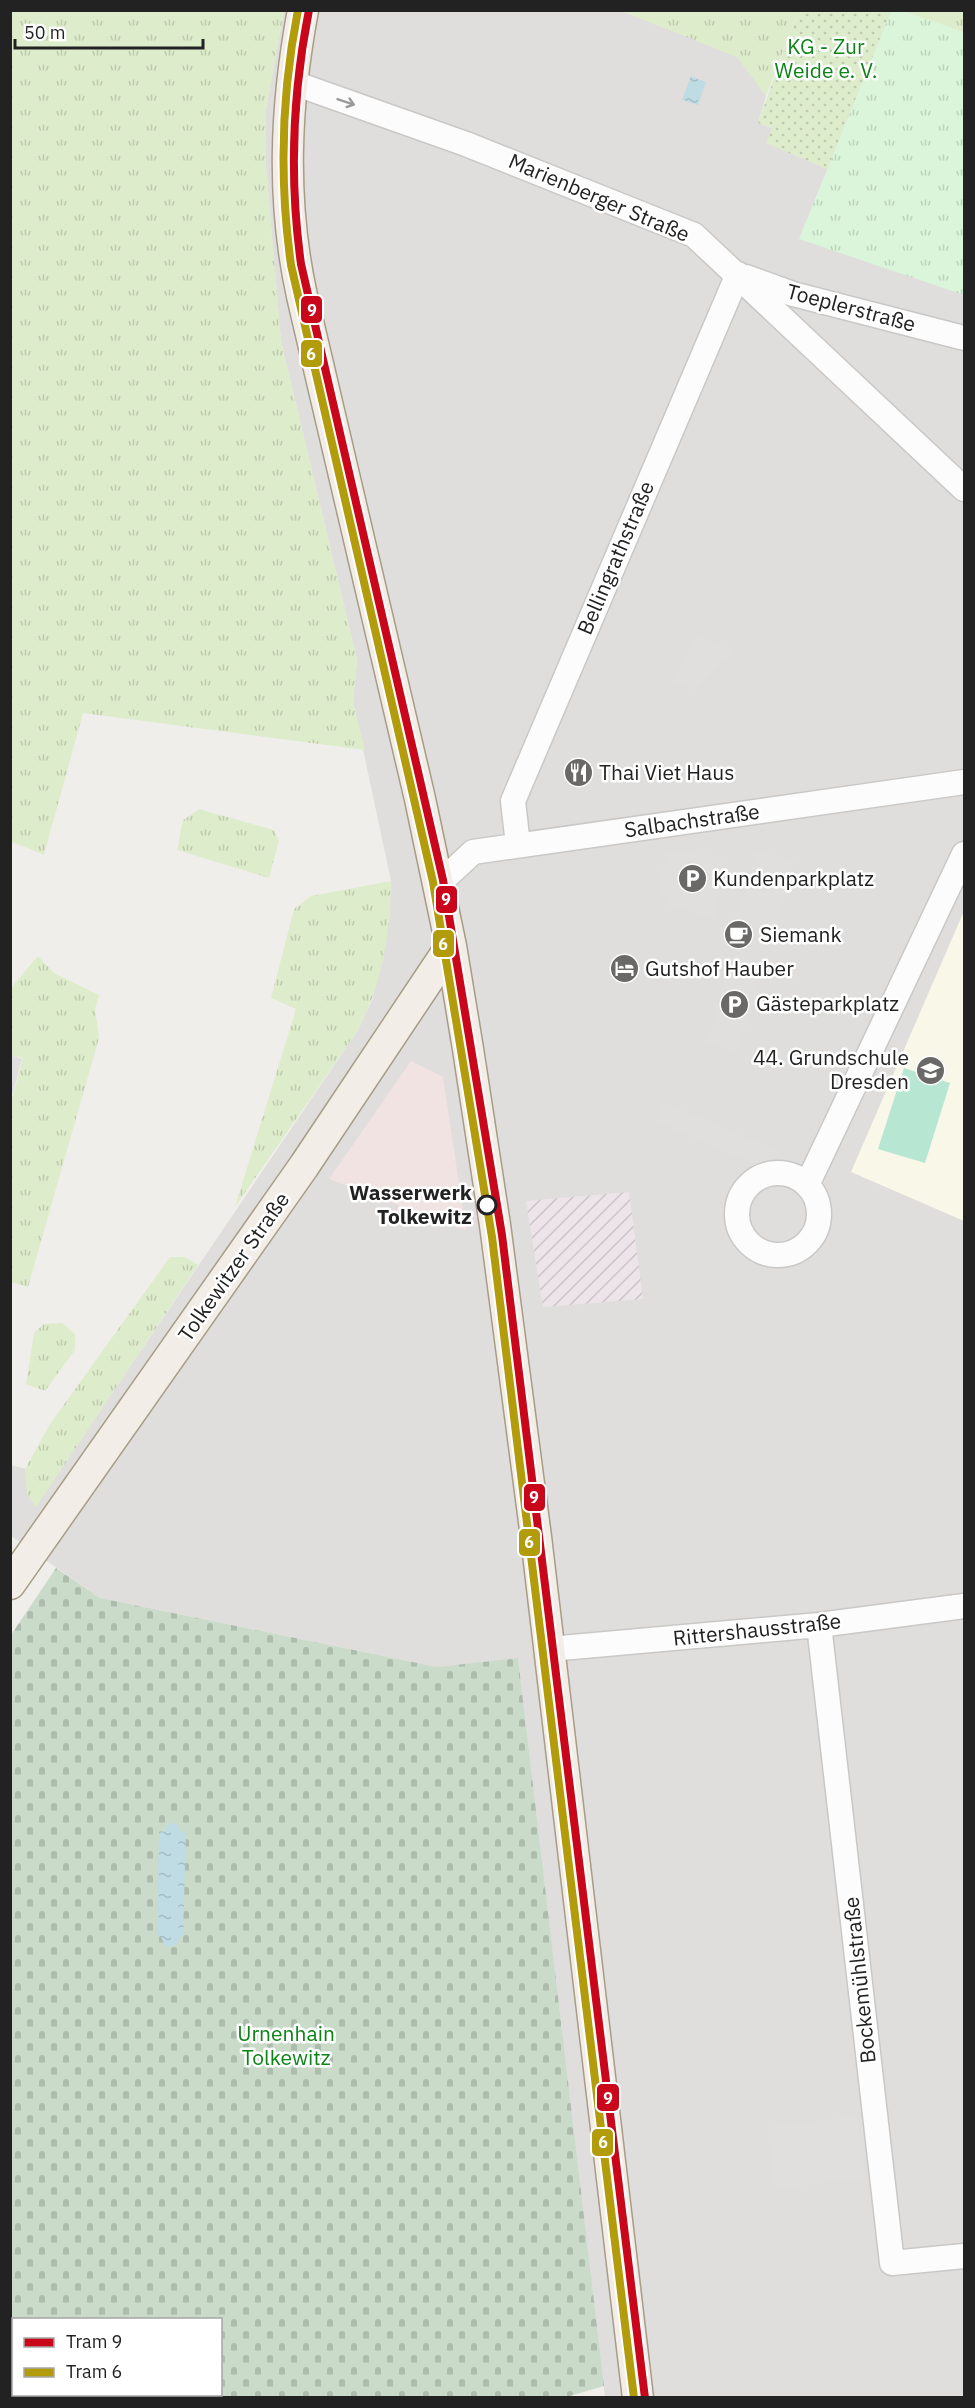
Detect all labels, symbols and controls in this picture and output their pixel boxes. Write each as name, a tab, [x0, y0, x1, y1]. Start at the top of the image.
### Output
scale bar	[15, 12, 202, 50]
text: 50 m	[24, 21, 66, 44]
park label: KG - Zur Weide e. V.	[775, 32, 877, 84]
one-way arrow	[336, 97, 355, 108]
street label: Marienberger Straße	[505, 146, 694, 248]
street label: Toeplerstraße	[784, 276, 919, 338]
line badge: 9	[300, 295, 323, 324]
text: 9	[307, 300, 317, 320]
line badge: 6	[300, 339, 323, 368]
text: 6	[306, 344, 316, 364]
street label: Bellingrathstraße	[570, 477, 660, 639]
restaurant icon: Thai Viet Haus	[562, 757, 594, 789]
place label: Thai Viet Haus	[599, 758, 734, 786]
street label: Salbachstraße	[622, 797, 761, 843]
parking icon: Kundenparkplatz	[676, 863, 708, 895]
place label: Kundenparkplatz	[713, 864, 874, 892]
line badge: 9	[435, 885, 458, 914]
text: 9	[441, 889, 451, 909]
cafe icon: Siemank	[723, 919, 755, 951]
place label: Siemank	[760, 920, 842, 948]
line badge: 6	[432, 929, 455, 958]
text: 6	[438, 934, 448, 954]
hotel icon: Gutshof Hauber	[608, 953, 640, 985]
place label: Gutshof Hauber	[645, 954, 794, 982]
parking icon: Gästeparkplatz	[719, 988, 751, 1020]
place label: Gästeparkplatz	[756, 989, 899, 1017]
place label: 44. Grundschule Dresden	[753, 1043, 909, 1095]
school or university icon: 44. Grundschule Dresden	[914, 1054, 946, 1086]
place label: Wasserwerk Tolkewitz	[349, 1178, 473, 1230]
street label: Tolkewitzer Straße	[171, 1186, 295, 1347]
marker: Wasserwerk Tolkewitz	[477, 1195, 497, 1215]
line badge: 9	[523, 1483, 546, 1512]
text: 9	[529, 1487, 539, 1507]
line badge: 6	[518, 1528, 541, 1557]
text: 6	[524, 1532, 534, 1552]
street label: Rittershausstraße	[671, 1606, 842, 1652]
street label: Bockemühlstraße	[836, 1895, 882, 2065]
park label: Urnenhain Tolkewitz	[237, 2019, 335, 2071]
line badge: 9	[596, 2083, 620, 2112]
text: 9	[603, 2088, 613, 2108]
line badge: 6	[591, 2128, 614, 2157]
text: 6	[598, 2132, 608, 2152]
legend	[12, 2318, 222, 2396]
text: Tram 9	[66, 2330, 122, 2353]
text: Tram 6	[66, 2360, 122, 2383]

